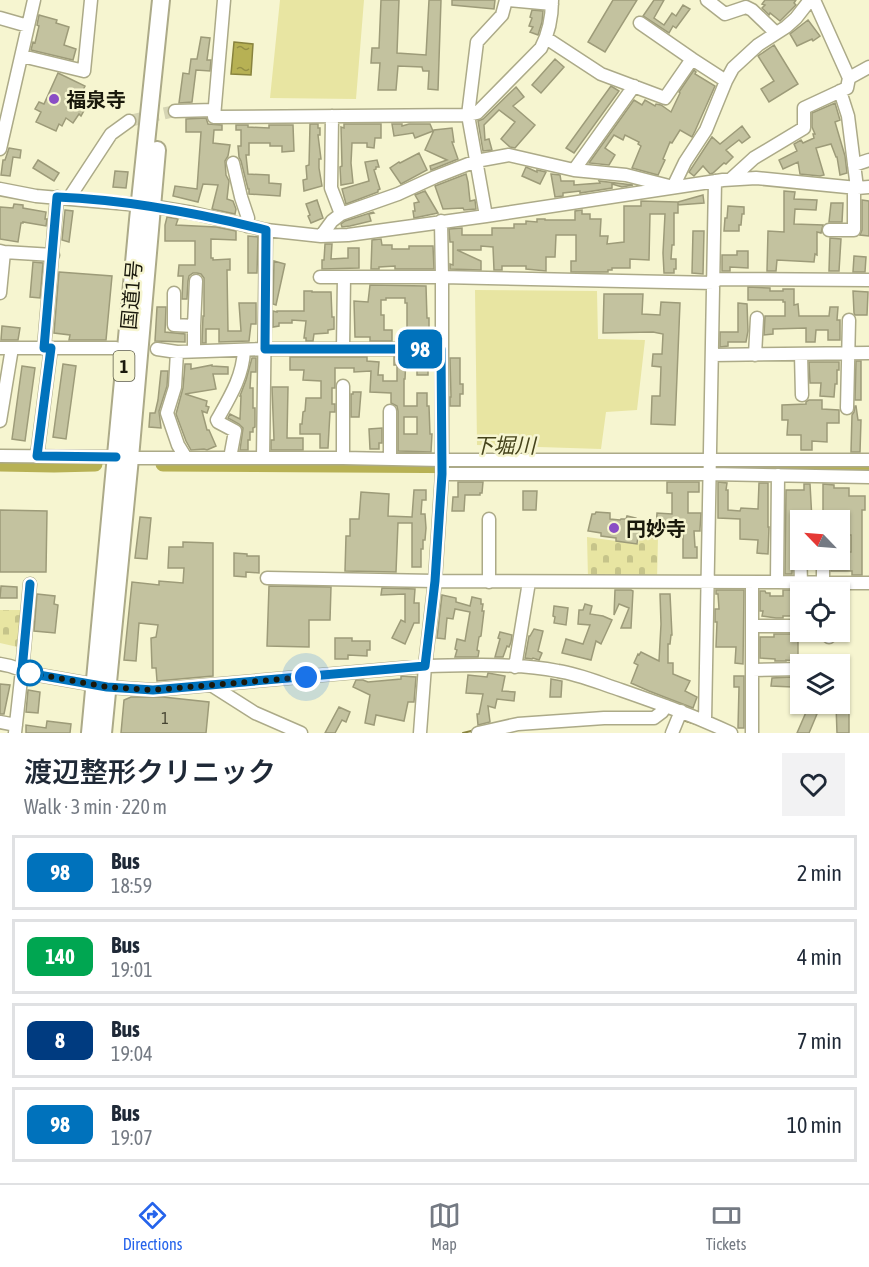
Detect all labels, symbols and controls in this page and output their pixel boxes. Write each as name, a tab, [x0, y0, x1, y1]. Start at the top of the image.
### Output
place label: 福泉寺	[66, 88, 126, 111]
marker: 福泉寺	[47, 92, 61, 106]
street label: 国道1号	[117, 259, 145, 331]
line badge: 98	[393, 330, 447, 368]
text: 98	[410, 337, 430, 361]
road number: 1	[114, 351, 134, 381]
water label: 下堀川	[473, 433, 537, 457]
north arrow	[790, 510, 850, 570]
map controls	[790, 510, 850, 714]
place label: 円妙寺	[626, 517, 686, 540]
marker: 円妙寺	[607, 521, 621, 535]
button: locate	[790, 582, 850, 642]
button: layers	[790, 654, 850, 714]
unlabelled marker	[17, 660, 43, 686]
your location	[291, 662, 321, 692]
house number: 1	[161, 709, 169, 727]
button: heart	[782, 753, 845, 816]
text: 渡辺整形クリニック	[24, 756, 276, 788]
text: Walk · 3 min · 220 m	[24, 795, 167, 818]
text: Bus	[111, 848, 140, 874]
text: 98	[50, 860, 70, 884]
text: 2 min	[797, 860, 842, 886]
text: 18:59	[111, 874, 152, 897]
text: Bus	[111, 932, 140, 958]
text: 140	[45, 944, 75, 968]
text: 4 min	[797, 944, 842, 970]
text: 19:01	[111, 958, 153, 981]
text: Bus	[111, 1016, 140, 1042]
text: 8	[55, 1028, 65, 1052]
text: 7 min	[797, 1028, 842, 1054]
text: 19:04	[111, 1042, 153, 1065]
text: Bus	[111, 1100, 140, 1126]
text: 98	[50, 1112, 70, 1136]
text: 10 min	[787, 1112, 842, 1138]
text: 19:07	[111, 1126, 153, 1149]
tab: Directions	[123, 1199, 182, 1253]
tab: Map	[428, 1199, 461, 1253]
tab: Tickets	[706, 1199, 746, 1253]

